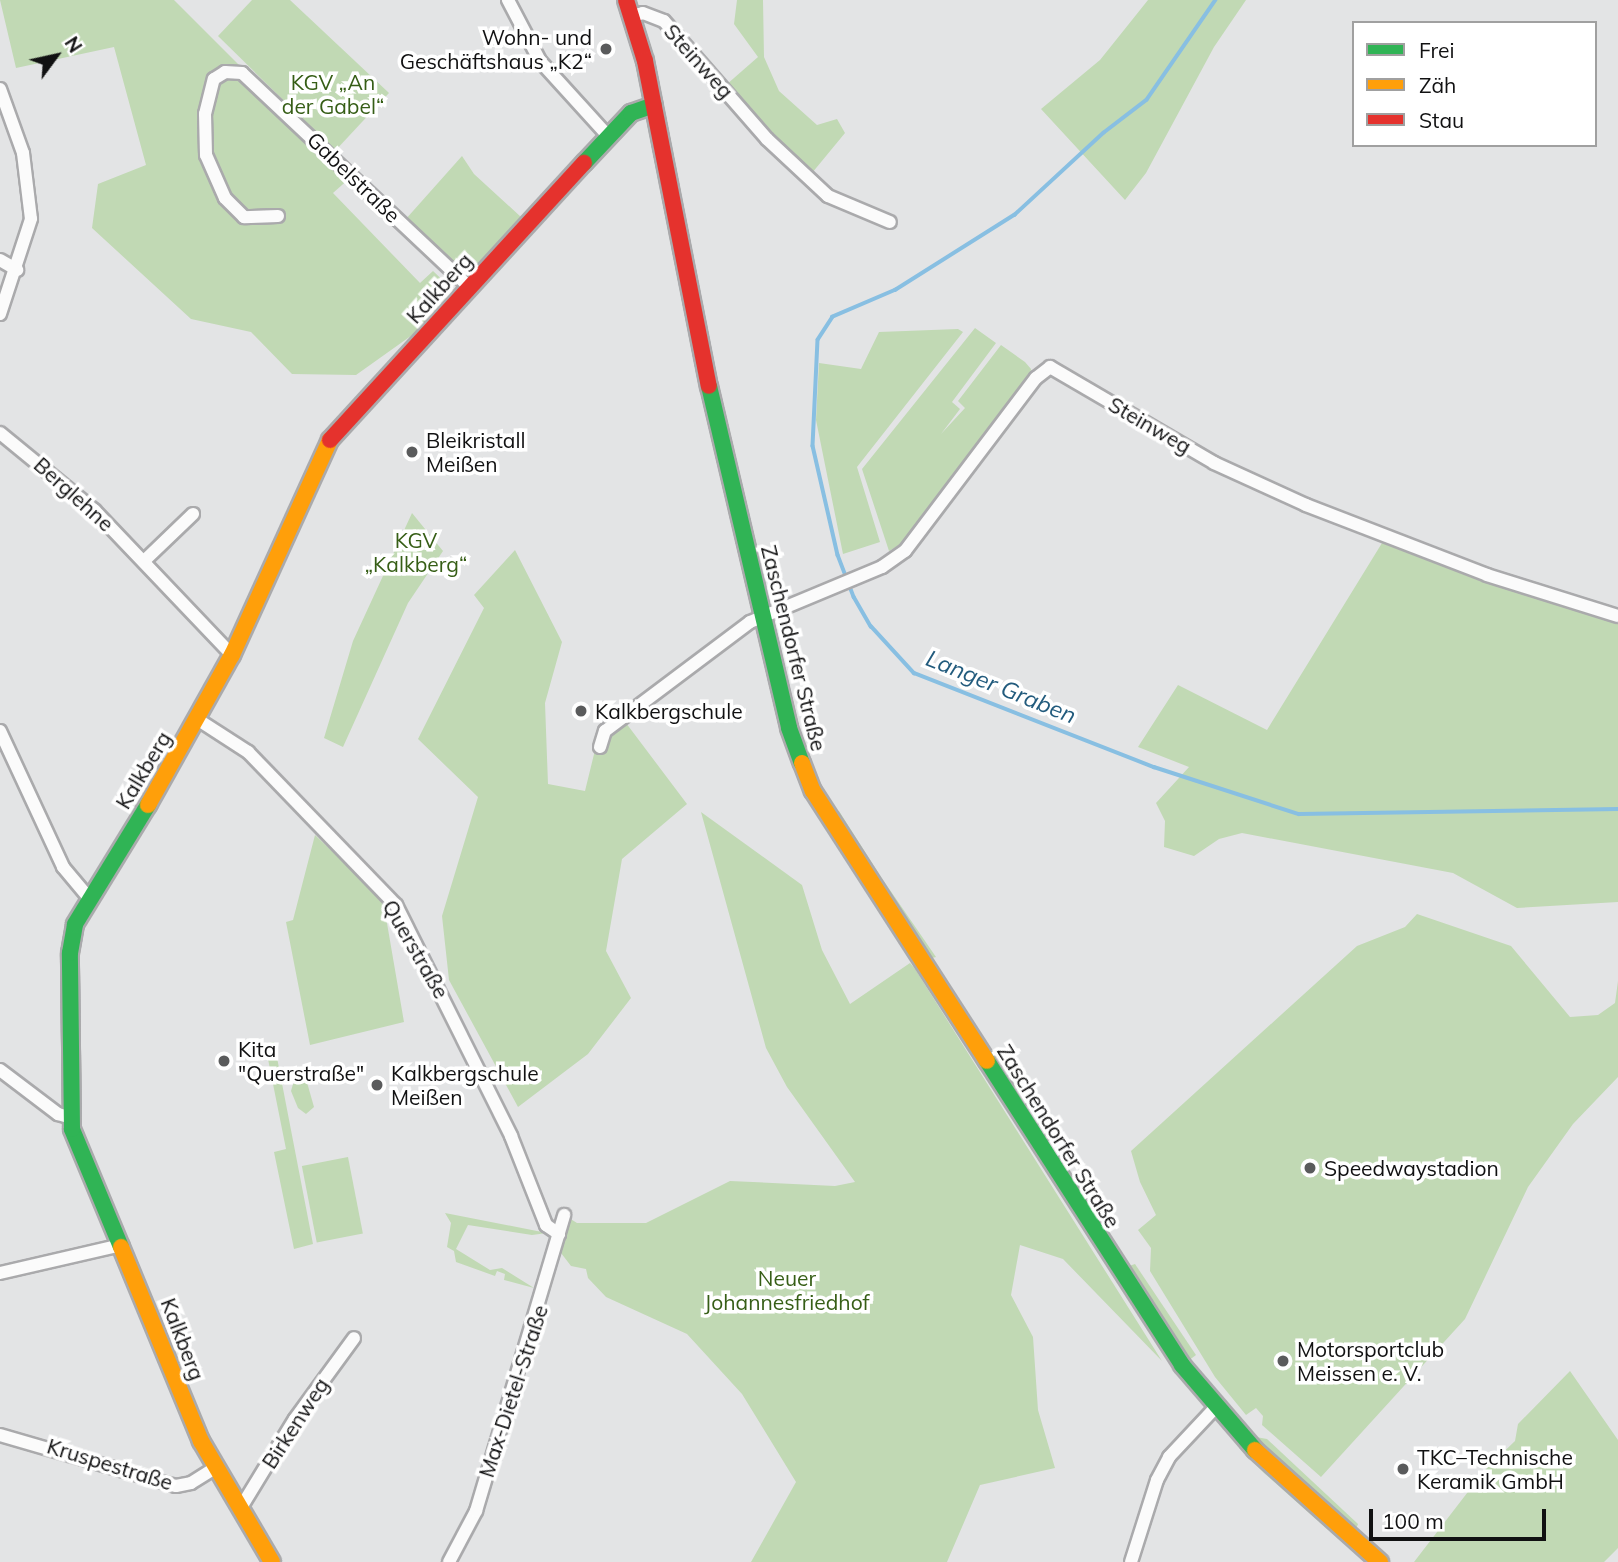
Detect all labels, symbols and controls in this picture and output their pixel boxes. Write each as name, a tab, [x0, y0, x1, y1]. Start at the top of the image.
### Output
street label: Steinweg	[659, 19, 739, 103]
north arrow	[21, 21, 91, 91]
legend	[1352, 21, 1597, 147]
place label: Wohn- und Geschäftshaus „K2“	[400, 24, 592, 74]
text: N	[60, 32, 88, 57]
text: Frei	[1419, 37, 1455, 63]
marker: Wohn- und Geschäftshaus „K2“	[598, 41, 614, 57]
park label: KGV „An der Gabel“	[282, 69, 384, 119]
text: Zäh	[1419, 72, 1456, 98]
text: Stau	[1419, 107, 1464, 133]
street label: Gabelstraße	[302, 126, 406, 228]
street label: Kalkberg	[401, 248, 477, 328]
street label: Steinweg	[1104, 391, 1196, 459]
place label: Bleikristall Meißen	[426, 427, 525, 477]
marker: Bleikristall Meißen	[404, 444, 420, 460]
street label: Berglehne	[29, 452, 119, 536]
park label: KGV „Kalkberg“	[365, 527, 467, 577]
street label: Zaschendorfer Straße	[756, 543, 832, 753]
water label: Langer Graben	[922, 644, 1080, 730]
place label: Kalkbergschule	[595, 698, 743, 724]
marker: Kalkbergschule	[573, 703, 589, 719]
street label: Kalkberg	[110, 727, 176, 813]
street label: Querstraße	[378, 895, 454, 1003]
place label: Kita "Querstraße"	[238, 1036, 364, 1086]
street label: Zaschendorfer Straße	[992, 1040, 1126, 1232]
marker: Kita "Querstraße"	[216, 1053, 232, 1069]
place label: Kalkbergschule Meißen	[391, 1060, 539, 1110]
marker: Kalkbergschule Meißen	[369, 1077, 385, 1093]
place label: Speedwaystadion	[1324, 1155, 1499, 1181]
marker: Speedwaystadion	[1302, 1160, 1318, 1176]
park label: Neuer Johannesfriedhof	[704, 1265, 870, 1315]
street label: Kalkberg	[156, 1294, 210, 1384]
street label: Max-Dietel-Straße	[473, 1302, 553, 1480]
place label: Motorsportclub Meissen e. V.	[1297, 1336, 1444, 1386]
marker: Motorsportclub Meissen e. V.	[1275, 1353, 1291, 1369]
street label: Birkenweg	[256, 1373, 334, 1473]
street label: Kruspestraße	[44, 1433, 176, 1495]
place label: TKC–Technische Keramik GmbH	[1417, 1444, 1573, 1494]
marker: TKC–Technische Keramik GmbH	[1395, 1461, 1411, 1477]
scale bar	[1373, 1496, 1550, 1540]
text: 100 m	[1382, 1508, 1444, 1534]

